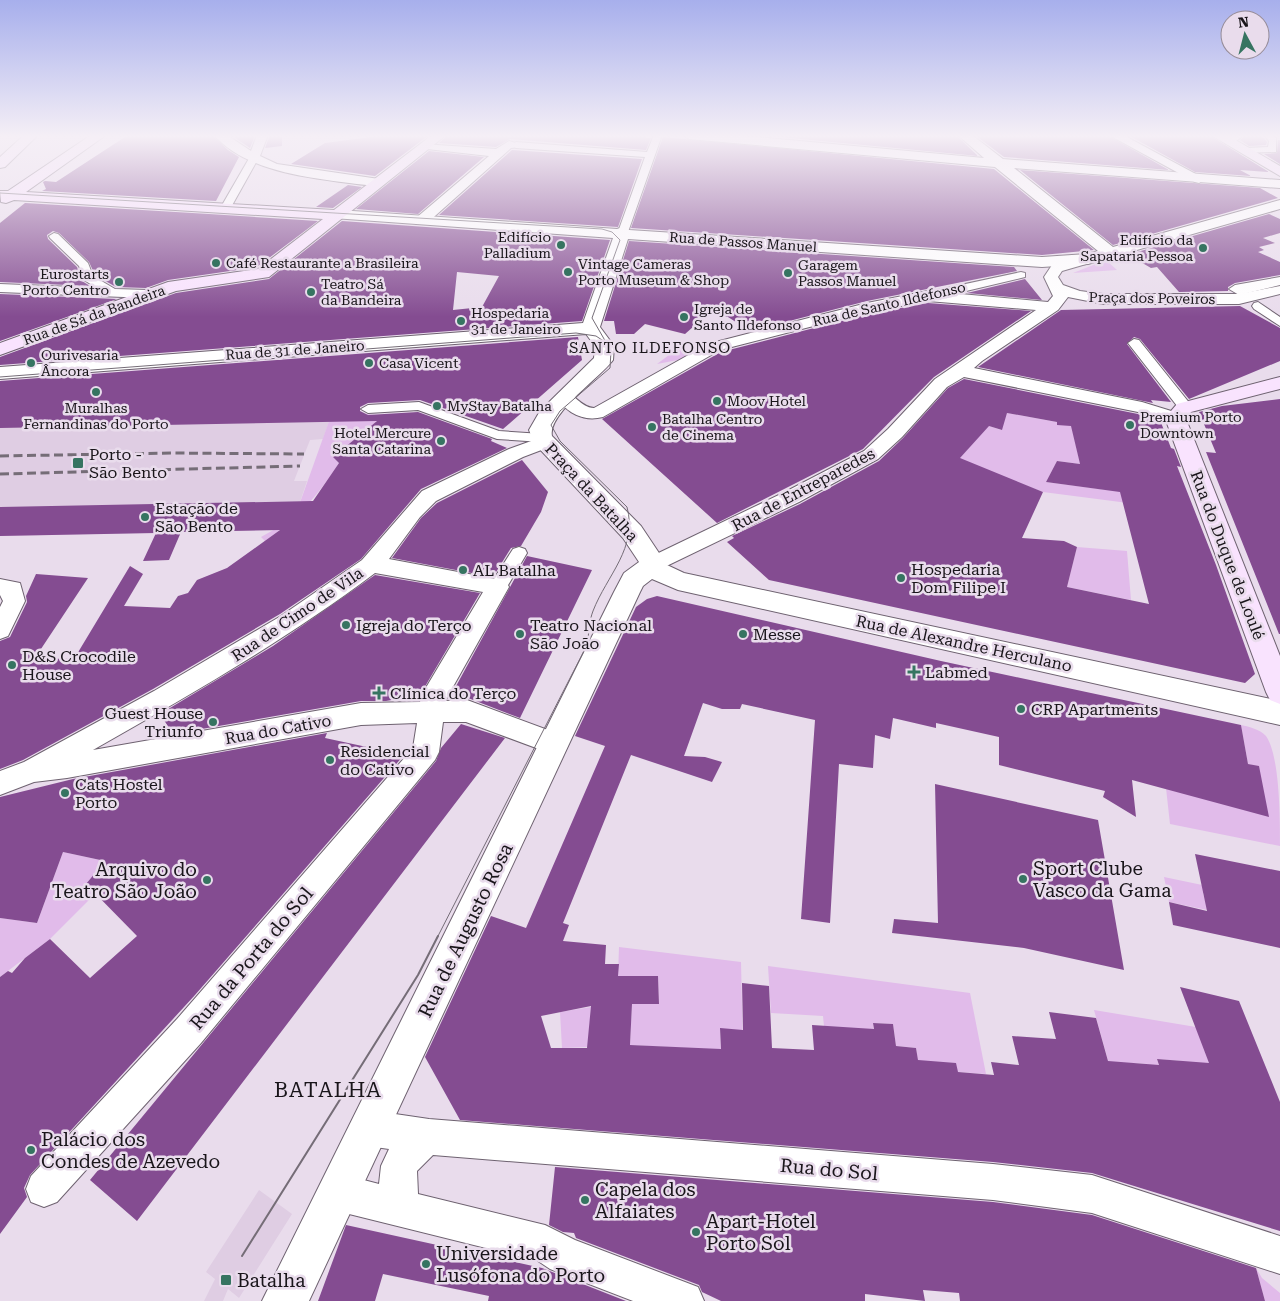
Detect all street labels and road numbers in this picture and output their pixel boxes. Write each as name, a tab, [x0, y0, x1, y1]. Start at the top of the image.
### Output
street label: Rua de Passos Manuel	[669, 229, 818, 255]
street label: Rua de Santo Ildefonso	[811, 279, 967, 329]
street label: Rua de Sá da Bandeira	[21, 282, 167, 348]
street label: Praça dos Poveiros	[1089, 289, 1216, 307]
street label: Rua de 31 de Janeiro	[225, 337, 365, 363]
street label: Praça da Batalha	[541, 439, 642, 546]
street label: Rua de Entreparedes	[728, 443, 878, 535]
street label: Rua do Duque de Loulé	[1186, 468, 1269, 643]
street label: Rua de Cimo de Vila	[228, 563, 367, 666]
street label: Rua de Alexandre Herculano	[854, 611, 1074, 676]
street label: Rua do Cativo	[224, 711, 333, 748]
street label: Rua de Augusto Rosa	[413, 839, 518, 1021]
street label: Rua da Porta do Sol	[185, 882, 318, 1034]
street label: Rua do Sol	[779, 1154, 879, 1185]

